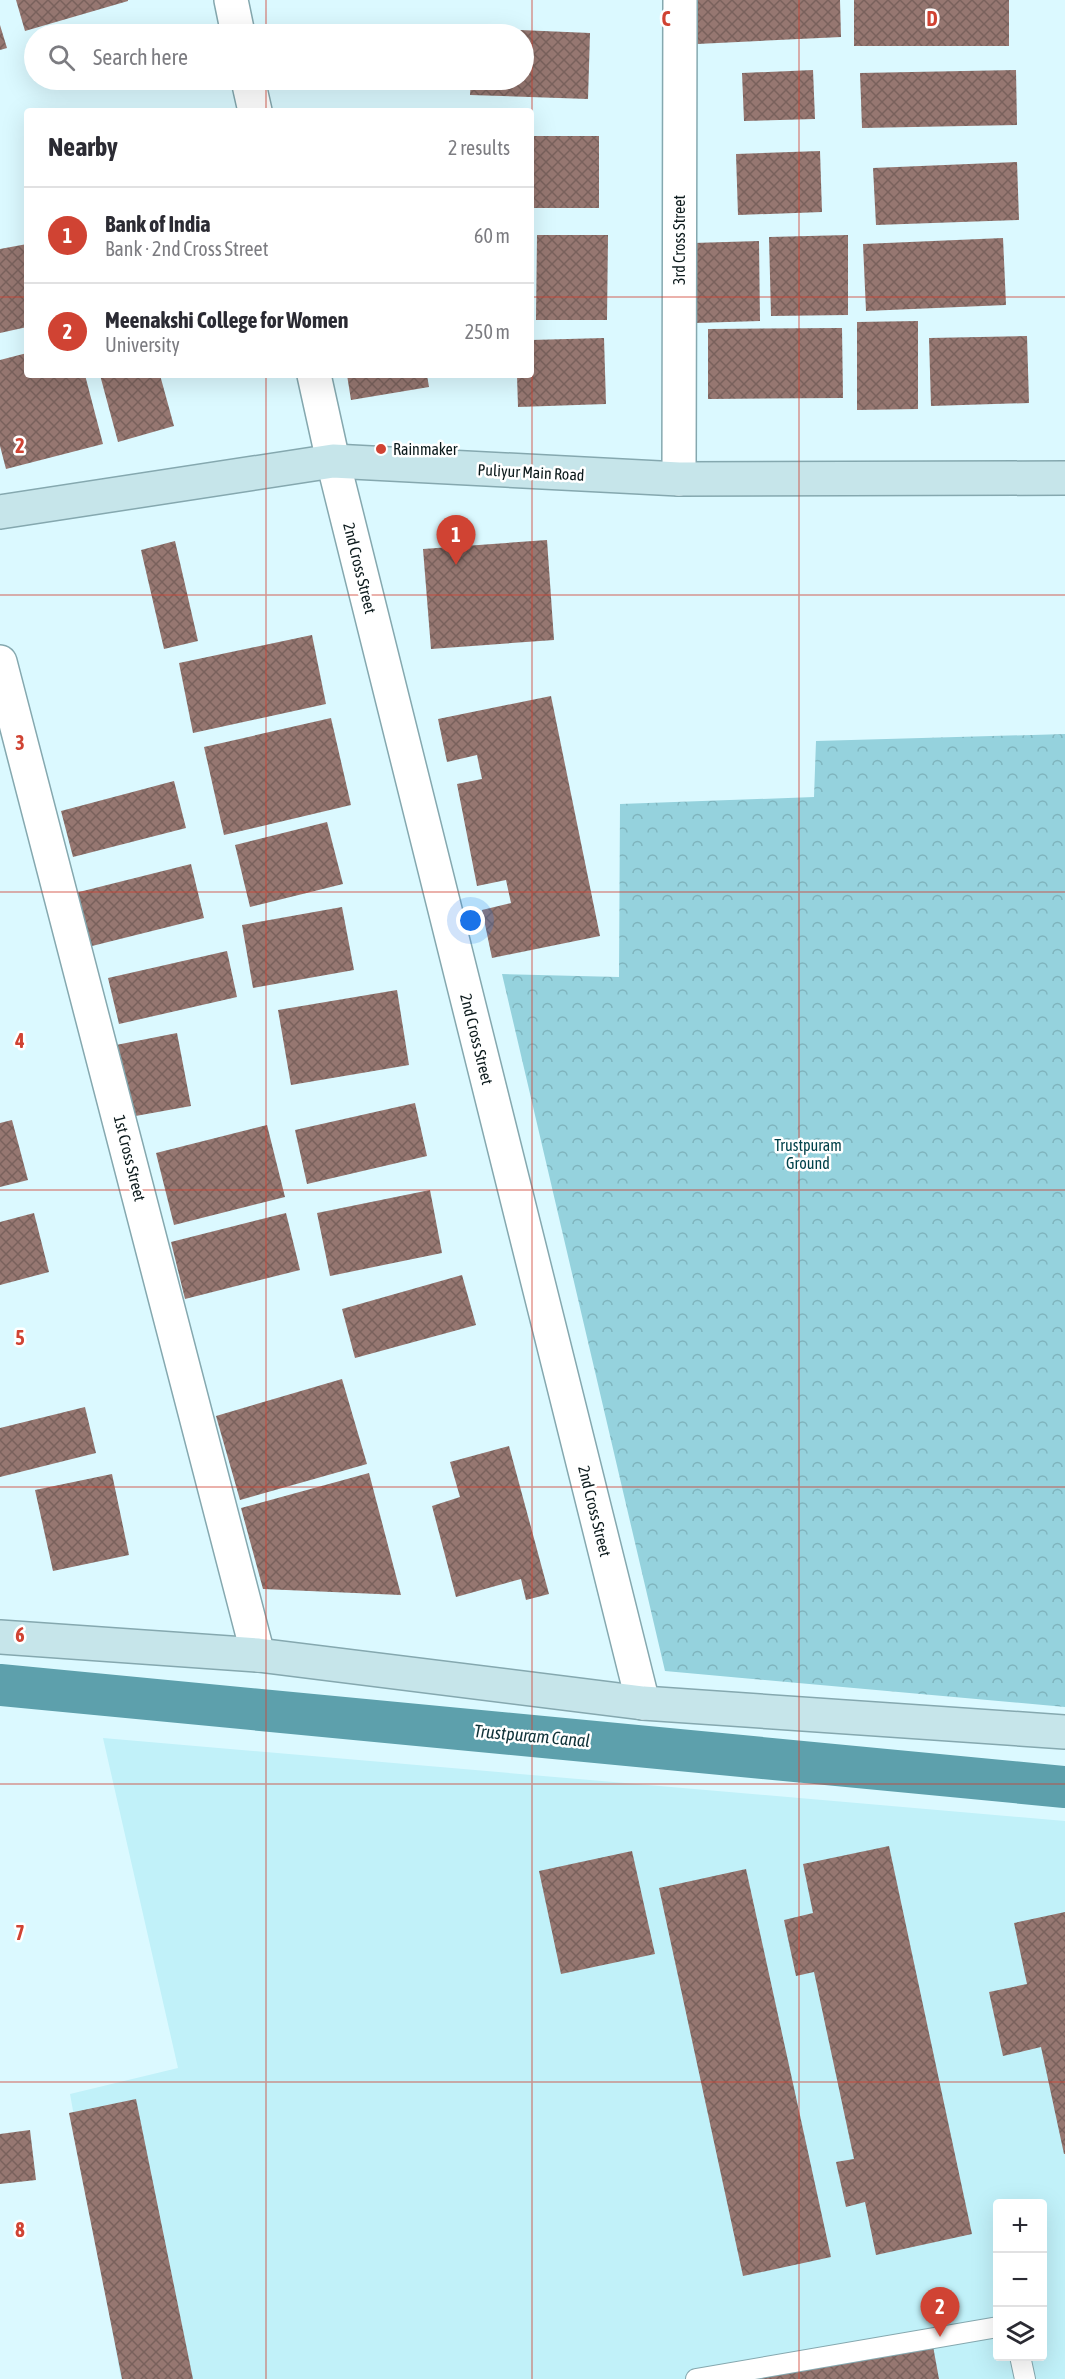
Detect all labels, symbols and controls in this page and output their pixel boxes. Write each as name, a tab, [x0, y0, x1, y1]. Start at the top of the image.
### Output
text: C	[662, 7, 671, 30]
text: D	[926, 7, 938, 30]
search box	[24, 24, 534, 90]
icon: search	[45, 41, 78, 74]
text: Search here	[93, 44, 188, 70]
text: Nearby	[48, 132, 118, 162]
text: 2 results	[448, 136, 510, 159]
street label: 3rd Cross Street	[670, 195, 688, 285]
text: Bank of India	[105, 211, 210, 237]
text: 1	[63, 224, 72, 247]
text: 60 m	[474, 224, 510, 247]
text: Bank · 2nd Cross Street	[105, 237, 268, 260]
text: Meenakshi College for Women	[105, 307, 348, 333]
text: 2	[63, 320, 72, 343]
text: 250 m	[465, 320, 510, 343]
text: University	[105, 333, 180, 356]
text: 2	[15, 434, 25, 457]
place label: Rainmaker	[393, 440, 458, 458]
marker: Rainmaker	[374, 442, 388, 456]
street label: Puliyur Main Road	[477, 460, 585, 485]
pin: 1	[436, 516, 476, 565]
street label: 2nd Cross Street	[340, 521, 380, 616]
text: 3	[15, 731, 25, 754]
your location	[456, 906, 485, 935]
street label: 2nd Cross Street	[457, 992, 497, 1087]
text: 4	[14, 1029, 25, 1052]
street label: 1st Cross Street	[111, 1113, 149, 1203]
park label: Trustpuram Ground	[774, 1136, 842, 1172]
text: 5	[15, 1326, 25, 1349]
street label: 2nd Cross Street	[575, 1464, 615, 1559]
text: 6	[15, 1623, 25, 1646]
water label: Trustpuram Canal	[473, 1720, 591, 1751]
text: 7	[15, 1921, 25, 1944]
map controls	[993, 2199, 1047, 2361]
button: +	[993, 2199, 1047, 2253]
text: 8	[15, 2218, 25, 2241]
button: −	[993, 2253, 1047, 2307]
pin: 2	[920, 2288, 960, 2337]
button: layers	[993, 2307, 1047, 2361]

